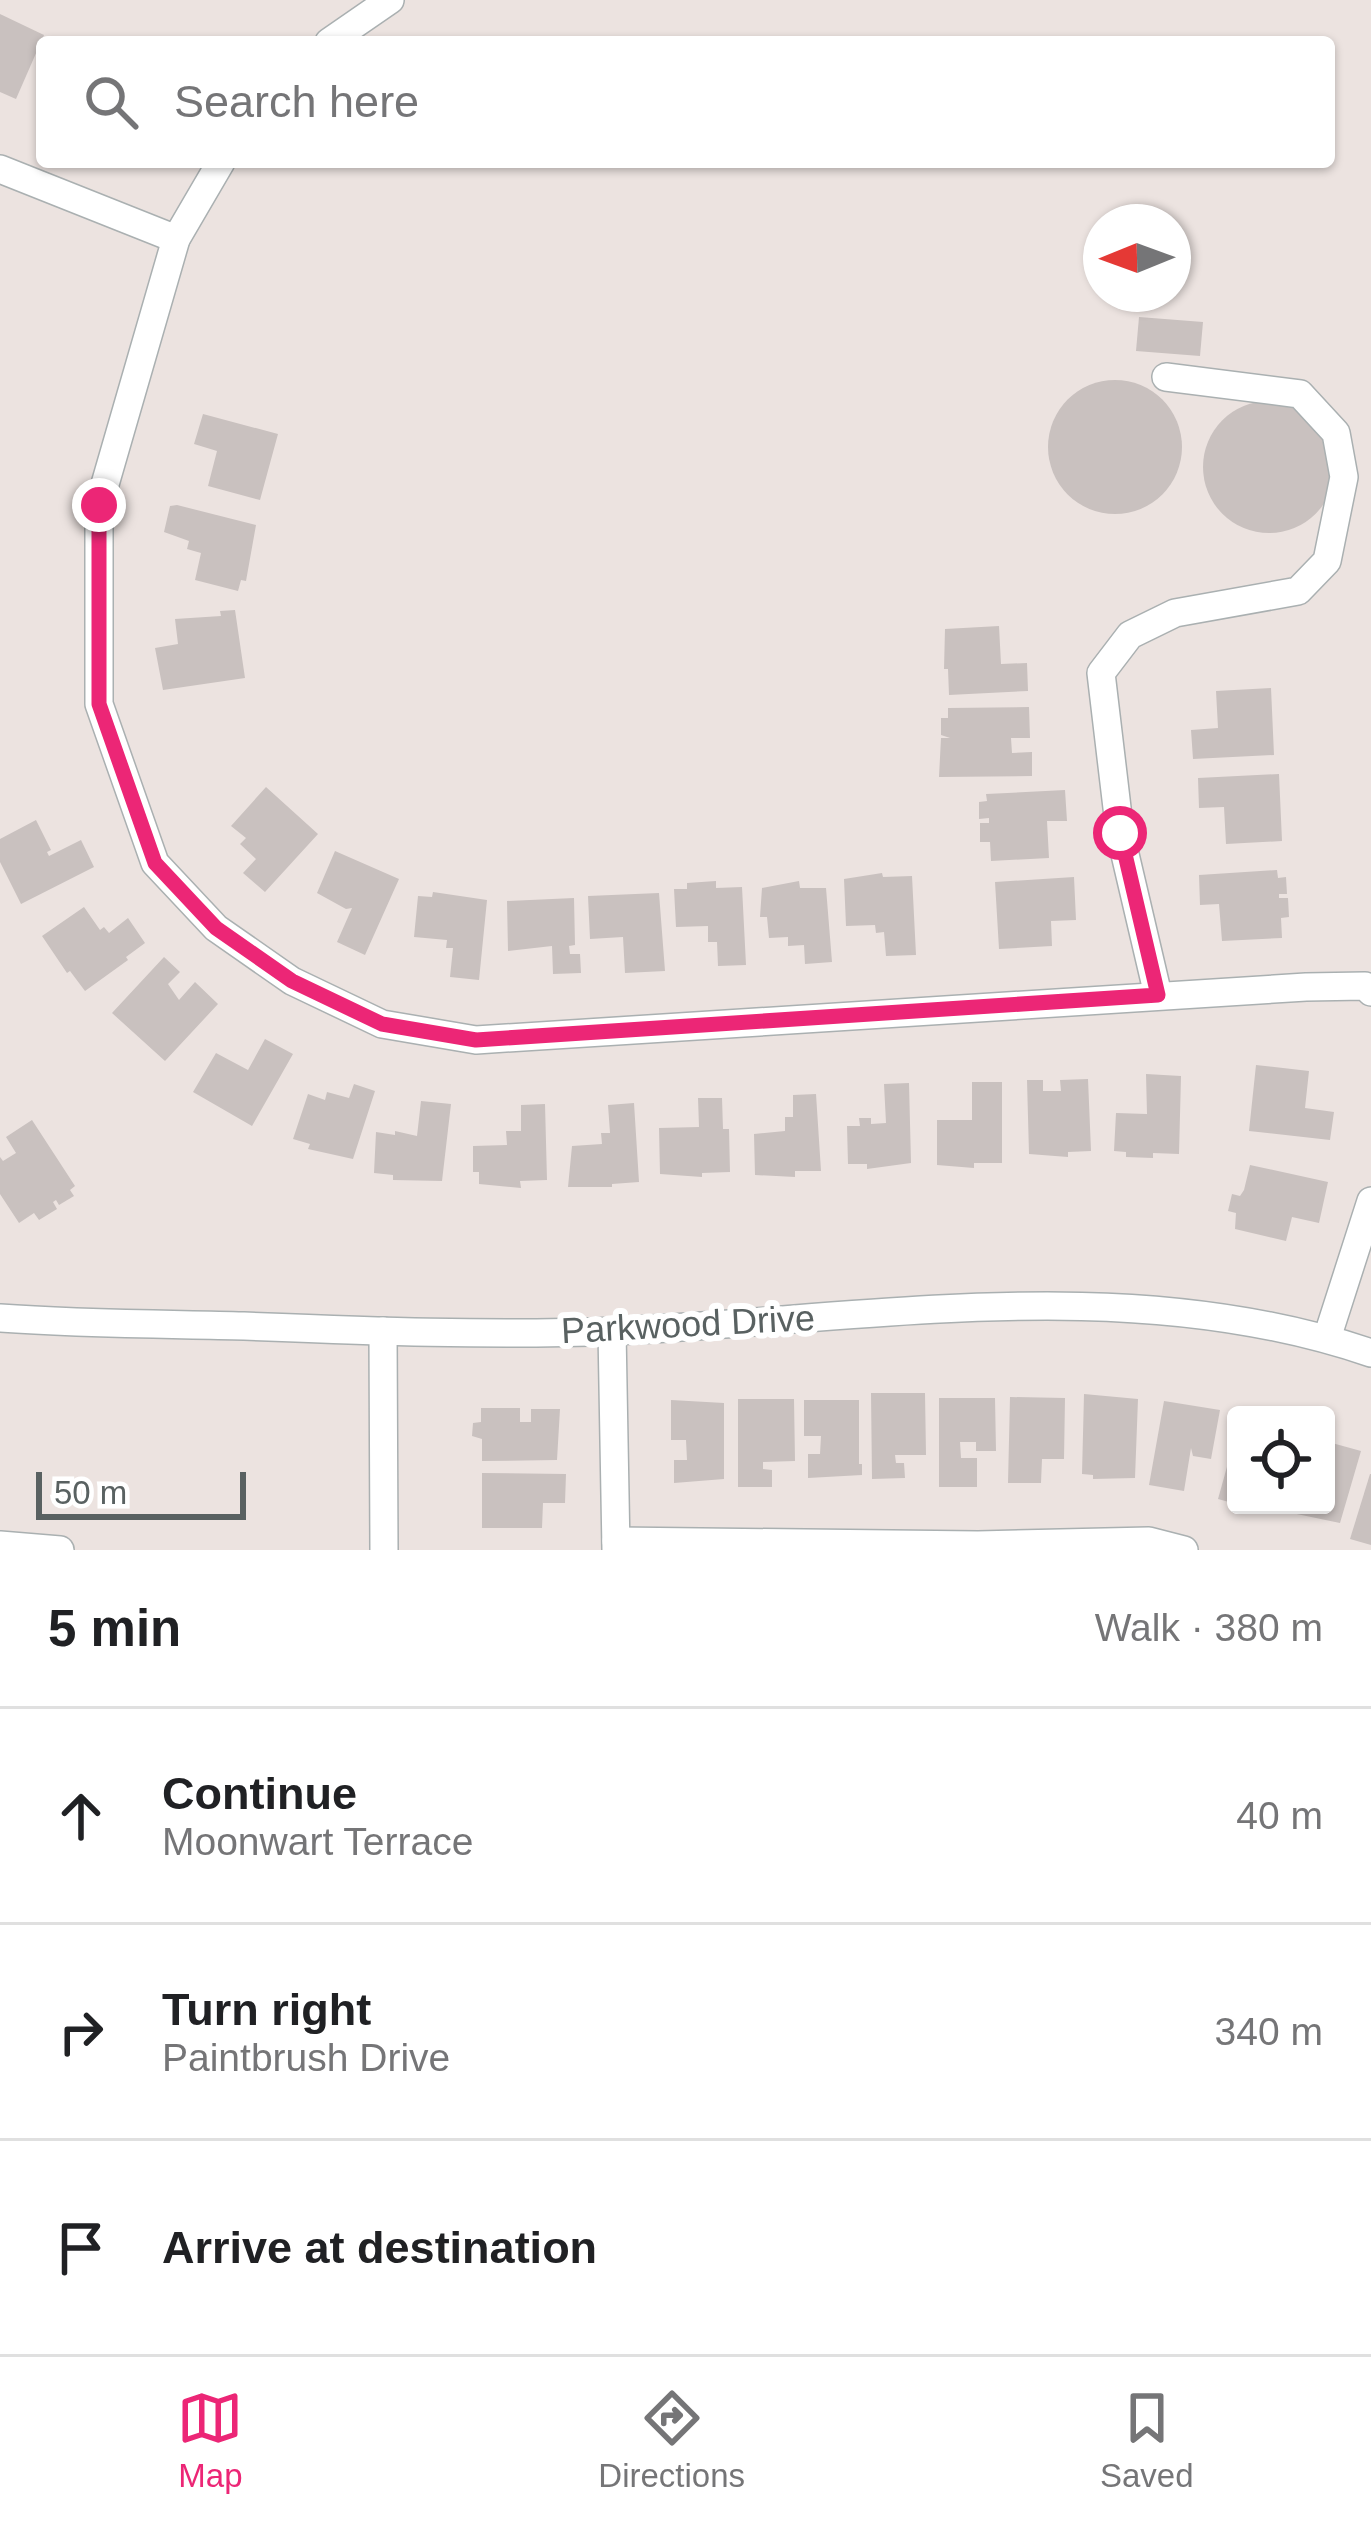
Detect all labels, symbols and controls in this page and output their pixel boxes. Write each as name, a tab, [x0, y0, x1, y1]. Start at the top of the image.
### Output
search box	[36, 36, 1335, 168]
icon: search	[78, 69, 144, 135]
text: Search here	[174, 76, 419, 127]
north arrow	[1083, 204, 1191, 312]
route end	[72, 478, 126, 532]
route start	[1093, 806, 1147, 860]
street label: Parkwood Drive	[560, 1297, 816, 1351]
map controls	[1227, 1406, 1335, 1514]
button: locate	[1227, 1406, 1335, 1514]
scale bar	[36, 1466, 246, 1519]
text: 50 m	[54, 1474, 127, 1511]
text: 5 min	[48, 1600, 181, 1657]
text: Walk · 380 m	[1095, 1606, 1323, 1649]
text: Continue	[162, 1768, 357, 1819]
icon: ahead	[48, 1783, 114, 1849]
text: 40 m	[1236, 1794, 1323, 1837]
text: Moonwart Terrace	[162, 1820, 473, 1863]
text: Turn right	[162, 1984, 371, 2035]
icon: right	[48, 1999, 114, 2065]
text: 340 m	[1215, 2010, 1323, 2053]
text: Paintbrush Drive	[162, 2036, 450, 2079]
icon: arrive	[48, 2215, 114, 2281]
text: Arrive at destination	[162, 2222, 597, 2273]
tab: Map	[177, 2385, 243, 2495]
tab: Directions	[598, 2385, 745, 2495]
tab: Saved	[1100, 2385, 1194, 2495]

